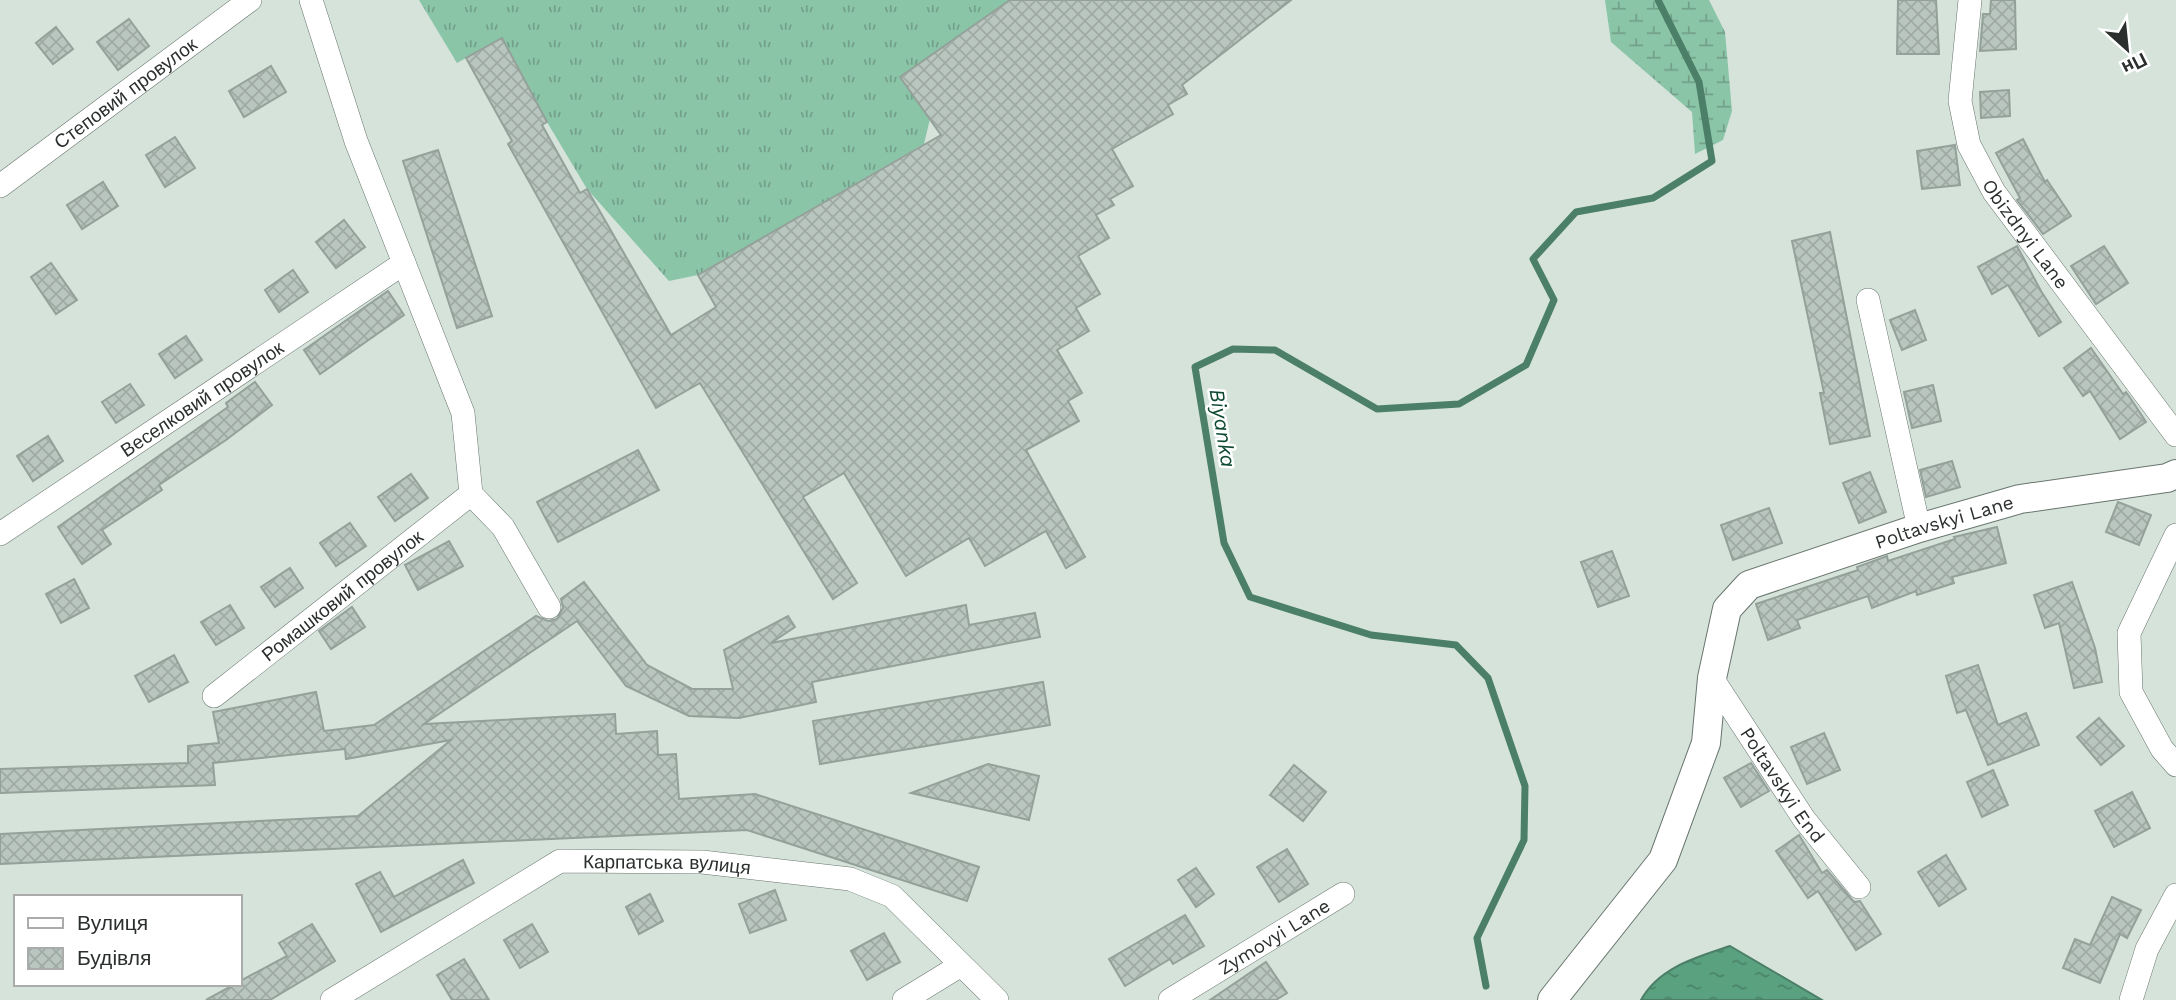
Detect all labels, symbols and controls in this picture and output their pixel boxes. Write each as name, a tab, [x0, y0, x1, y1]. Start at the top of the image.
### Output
north arrow	[2092, 14, 2162, 84]
street label: Степовий провулок	[49, 32, 202, 153]
text: Пн	[2118, 48, 2151, 80]
street label: Obizdnyi Lane	[1978, 175, 2074, 293]
street label: Веселковий провулок	[116, 335, 288, 461]
water label: Biyanka	[1204, 387, 1242, 469]
street label: Poltavskyi Lane	[1872, 490, 2016, 553]
street label: Ромашковий провулок	[257, 524, 428, 666]
street label: Poltavskyi End	[1736, 723, 1830, 847]
street label: Карпатська вулиця	[583, 850, 752, 879]
street label: Zymovyi Lane	[1214, 893, 1334, 979]
legend	[14, 895, 242, 986]
text: Вулиця	[77, 910, 148, 935]
text: Будівля	[77, 945, 151, 970]

